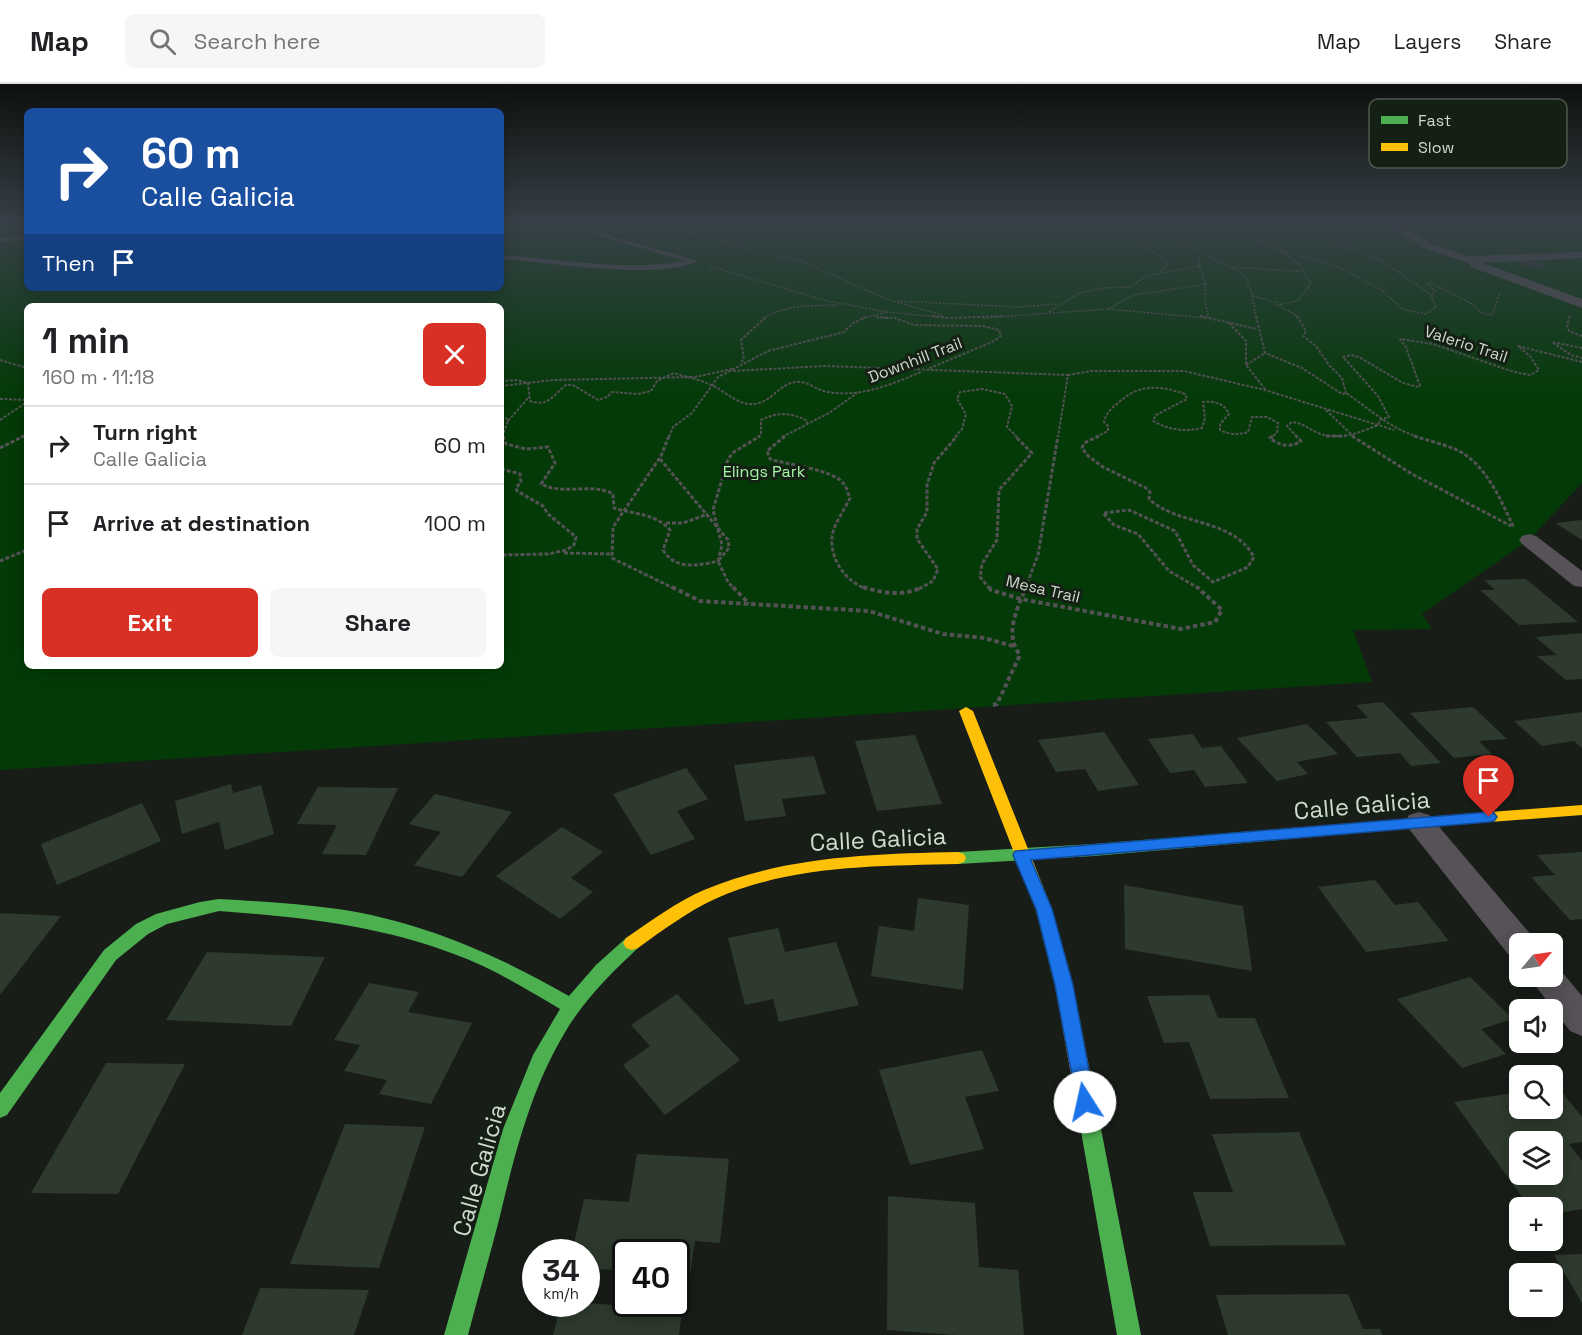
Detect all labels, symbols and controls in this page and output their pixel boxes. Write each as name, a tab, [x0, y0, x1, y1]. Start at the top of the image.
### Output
search box	[125, 14, 545, 68]
text: Map	[30, 23, 89, 59]
icon: search	[146, 25, 179, 58]
text: Search here	[194, 27, 321, 55]
text: Map	[1317, 28, 1361, 55]
text: Layers	[1394, 28, 1461, 55]
text: Share	[1494, 28, 1552, 55]
legend	[1369, 99, 1567, 168]
text: Fast	[1418, 110, 1451, 131]
text: 60 m	[141, 127, 241, 180]
icon: right	[42, 132, 120, 210]
text: Slow	[1418, 137, 1454, 158]
text: Calle Galicia	[141, 179, 295, 214]
icon: arrive	[107, 246, 140, 279]
text: Then	[42, 249, 95, 277]
text: 1 min	[42, 318, 130, 364]
street label: Valerio Trail	[1422, 321, 1510, 367]
button: close	[423, 323, 486, 386]
street label: Downhill Trail	[865, 332, 965, 388]
text: 160 m · 11:18	[42, 364, 154, 390]
text: Turn right	[93, 418, 198, 446]
icon: right	[42, 429, 75, 462]
text: 60 m	[434, 431, 486, 459]
text: Calle Galicia	[93, 446, 207, 472]
park label: Elings Park	[723, 461, 806, 482]
icon: arrive	[42, 507, 75, 540]
text: Arrive at destination	[93, 509, 310, 537]
text: 100 m	[424, 509, 486, 537]
street label: Mesa Trail	[1004, 570, 1082, 608]
button: Exit	[42, 588, 258, 657]
button: Share	[270, 588, 486, 657]
pin	[1463, 755, 1514, 817]
icon: arrive	[1472, 764, 1505, 797]
street label: Calle Galicia	[1293, 784, 1432, 826]
street label: Calle Galicia	[809, 820, 947, 858]
north arrow	[1509, 933, 1563, 987]
map controls	[1509, 933, 1563, 1317]
button: sound	[1509, 999, 1563, 1053]
button: search	[1509, 1065, 1563, 1119]
position arrow	[1053, 1070, 1117, 1134]
street label: Calle Galicia	[445, 1100, 513, 1240]
button: layers	[1509, 1131, 1563, 1185]
button: +	[1509, 1197, 1563, 1251]
speed limit sign: 40	[612, 1239, 690, 1317]
text: 34	[542, 1251, 580, 1290]
button: −	[1509, 1263, 1563, 1317]
text: km/h	[543, 1284, 579, 1303]

